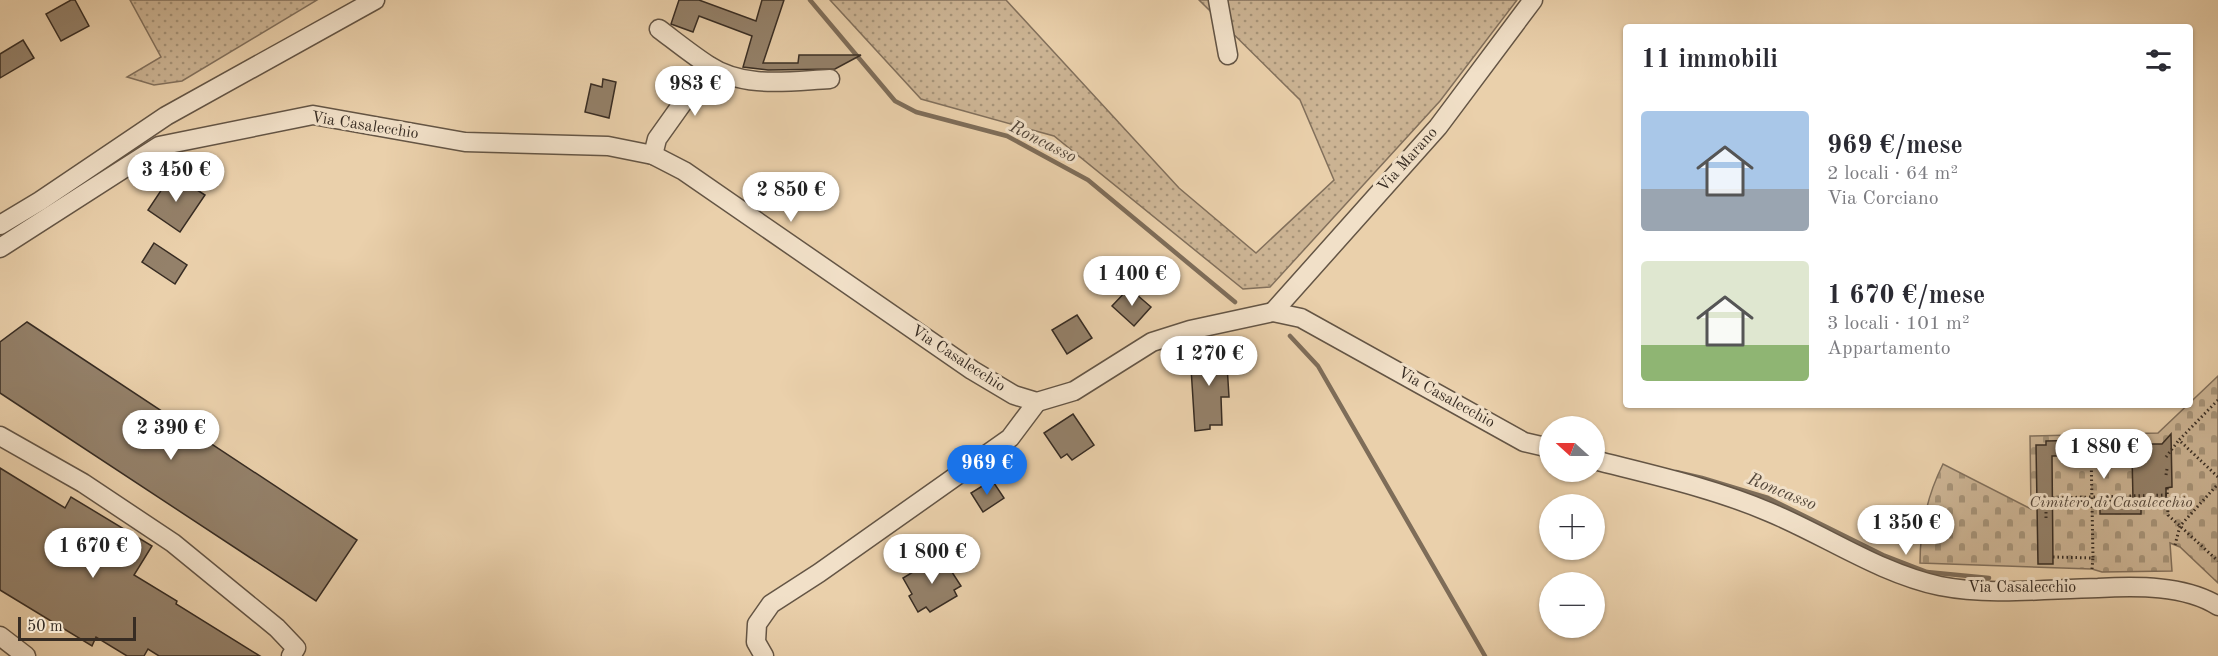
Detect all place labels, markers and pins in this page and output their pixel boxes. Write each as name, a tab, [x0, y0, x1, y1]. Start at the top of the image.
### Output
pin: 983 €	[653, 66, 737, 117]
pin: 3 450 €	[121, 152, 231, 203]
pin: 2 850 €	[736, 172, 846, 223]
pin: 1 400 €	[1077, 256, 1187, 307]
pin: 1 270 €	[1154, 336, 1264, 387]
pin: 2 390 €	[116, 410, 226, 461]
pin: 1 880 €	[2049, 429, 2159, 480]
pin: 969 €	[945, 445, 1029, 496]
pin: 1 350 €	[1851, 505, 1961, 556]
pin: 1 670 €	[38, 528, 148, 579]
pin: 1 800 €	[877, 534, 987, 585]

